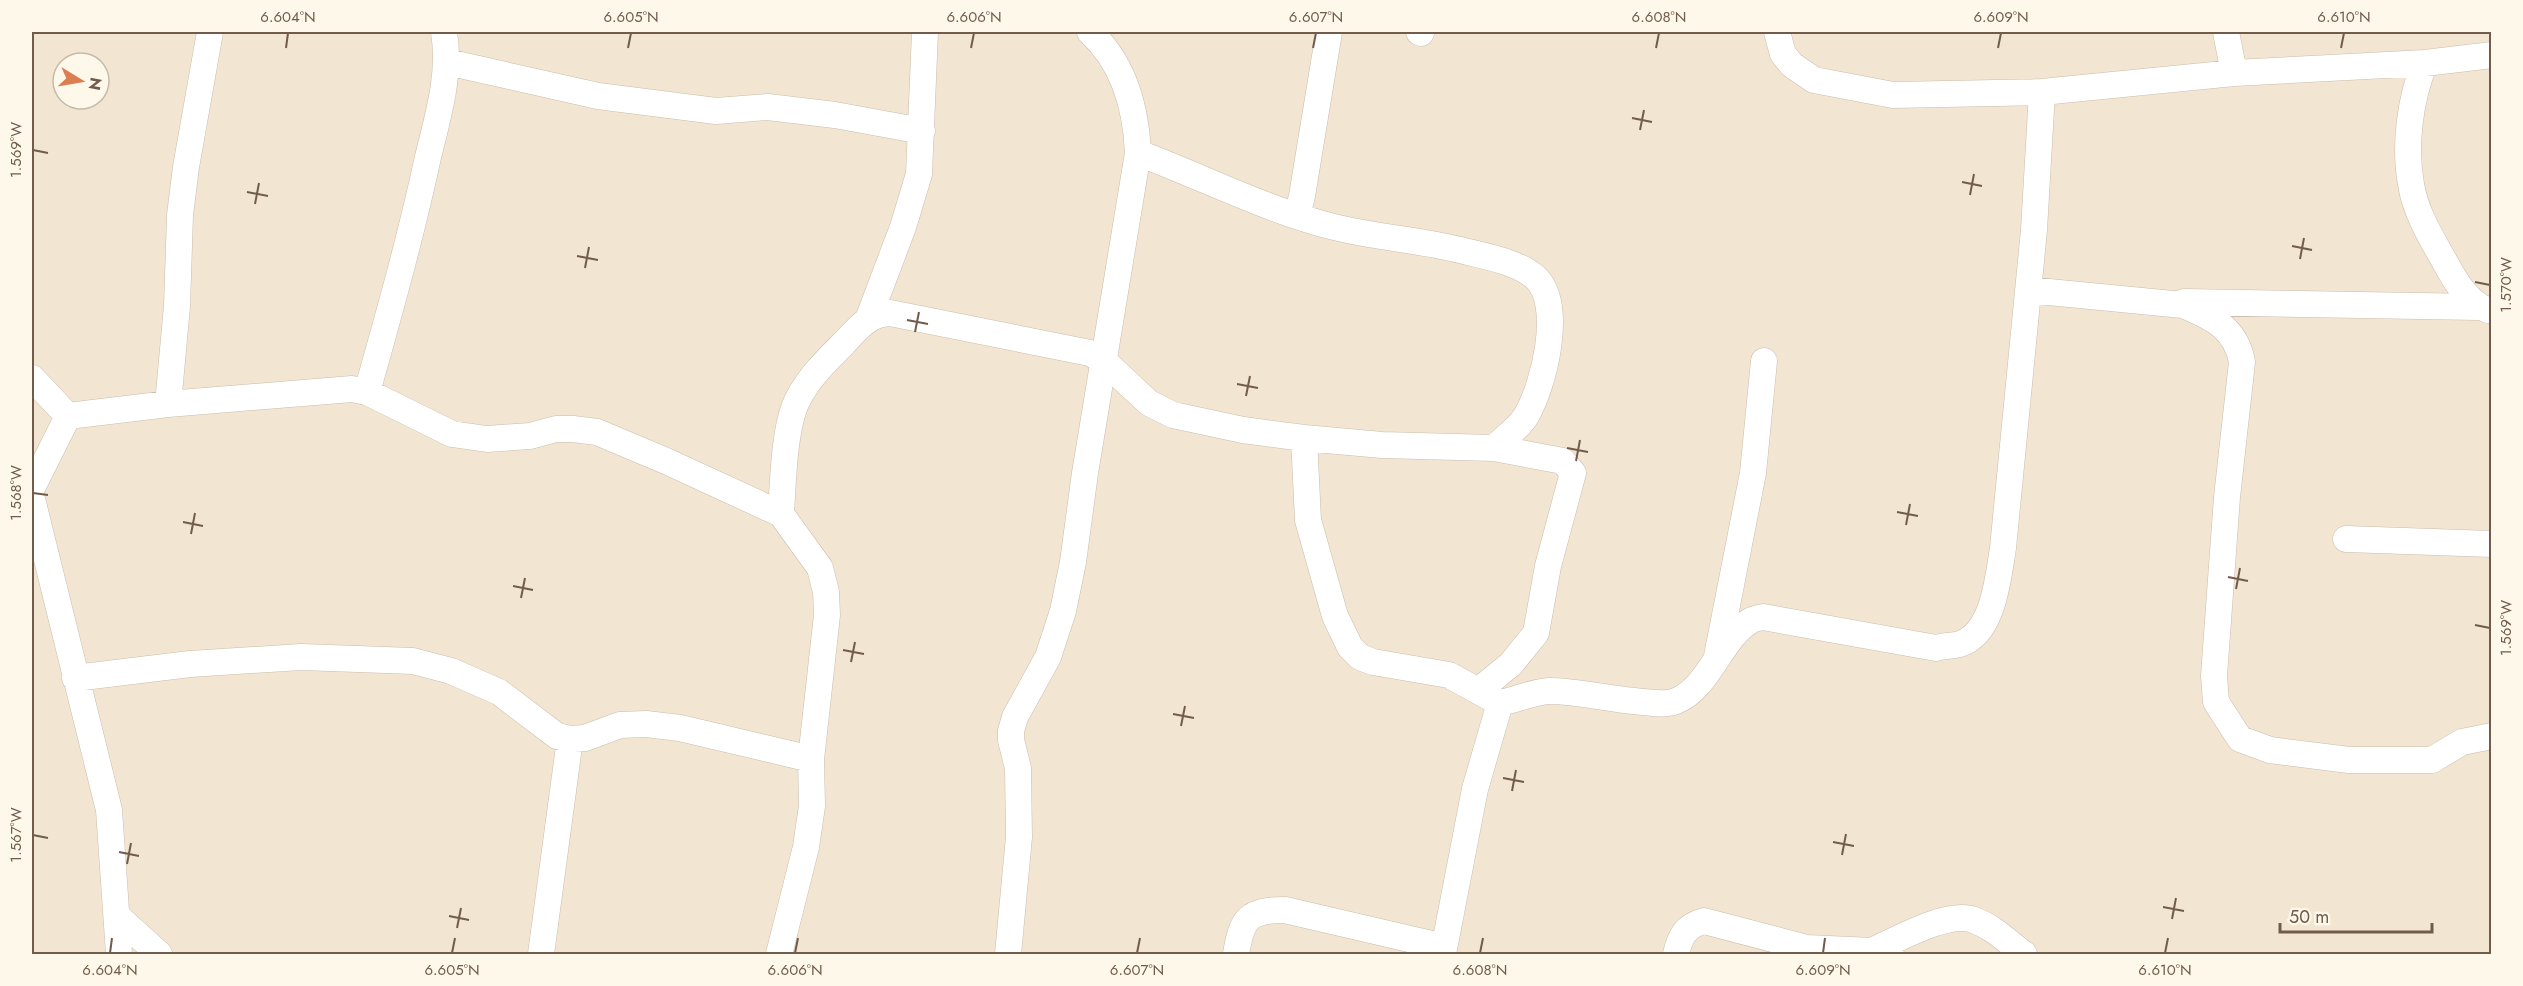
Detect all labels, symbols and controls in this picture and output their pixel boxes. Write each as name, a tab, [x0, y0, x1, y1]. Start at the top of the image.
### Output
text: 6.604°N	[260, 6, 316, 28]
text: 6.605°N	[603, 6, 659, 28]
text: 6.606°N	[946, 6, 1002, 28]
text: 6.607°N	[1289, 6, 1343, 28]
text: 6.608°N	[1632, 6, 1686, 28]
text: 6.609°N	[1973, 6, 2029, 28]
text: 6.610°N	[2317, 6, 2371, 28]
north arrow	[51, 51, 111, 111]
text: N	[83, 75, 108, 92]
text: 1.569°W	[5, 122, 27, 178]
text: 1.570°W	[2495, 257, 2517, 313]
text: 1.568°W	[5, 465, 27, 521]
text: 1.569°W	[2495, 600, 2517, 656]
text: 1.567°W	[5, 807, 27, 863]
scale bar	[2280, 896, 2432, 934]
text: 50 m	[2289, 904, 2329, 930]
text: 6.604°N	[82, 959, 138, 981]
text: 6.605°N	[424, 959, 480, 981]
text: 6.606°N	[767, 959, 823, 981]
text: 6.607°N	[1110, 959, 1164, 981]
text: 6.608°N	[1453, 959, 1507, 981]
text: 6.609°N	[1795, 959, 1851, 981]
text: 6.610°N	[2138, 959, 2192, 981]

